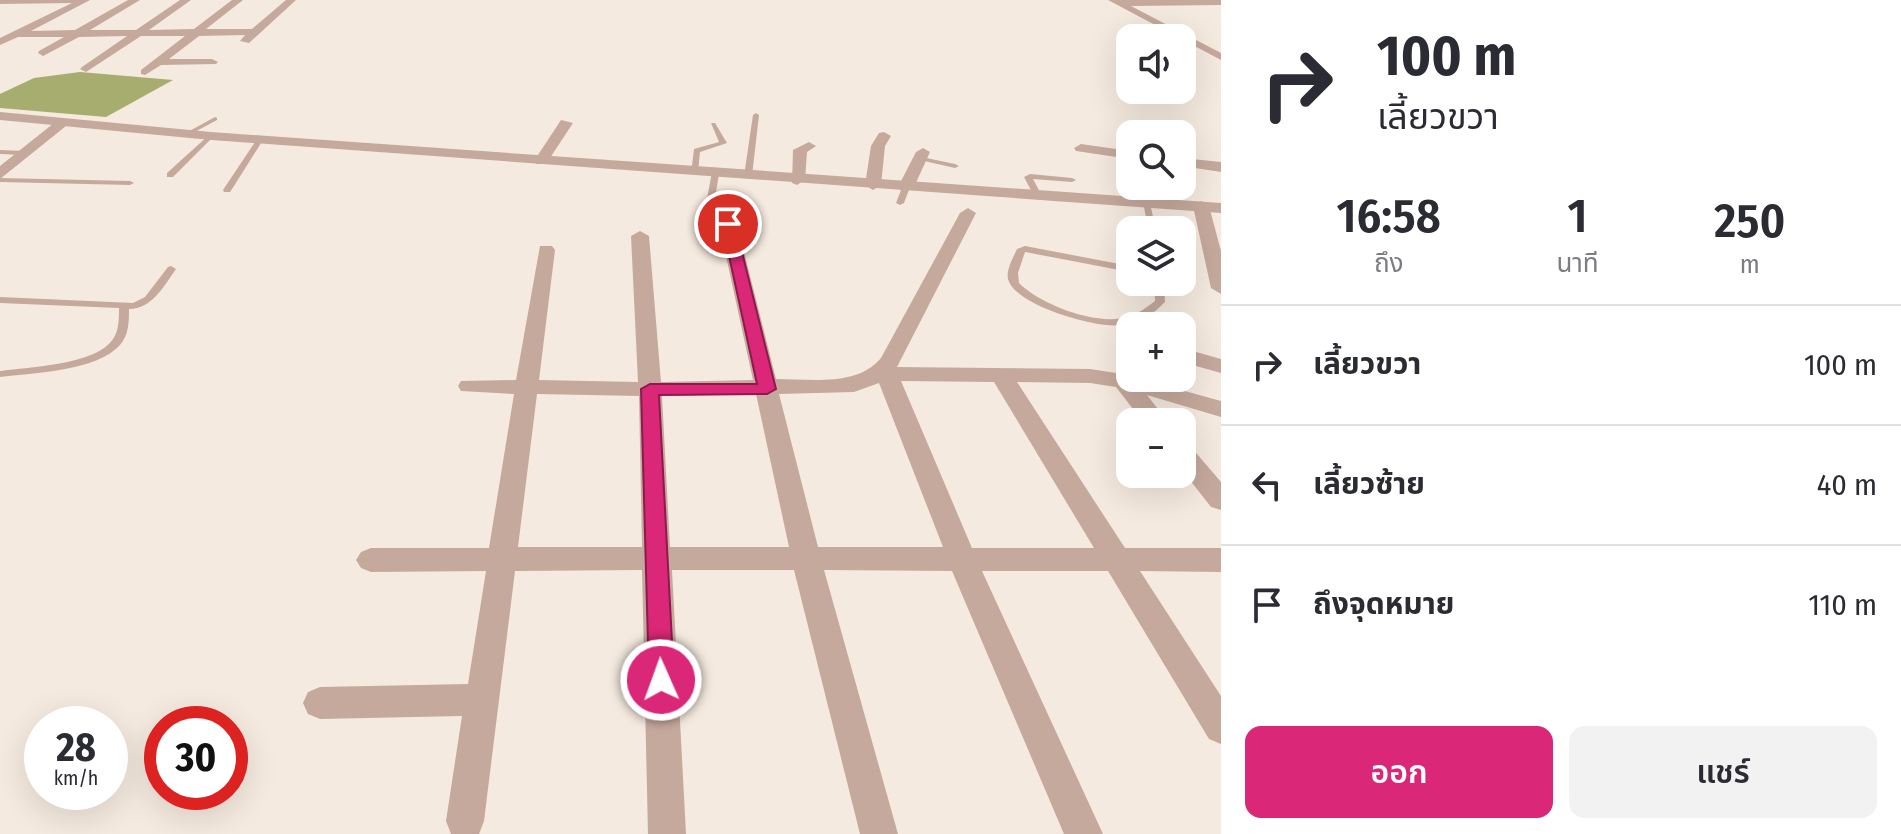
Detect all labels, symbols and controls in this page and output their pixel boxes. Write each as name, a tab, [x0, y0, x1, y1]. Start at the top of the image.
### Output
text: 100 m	[1377, 23, 1516, 90]
map controls	[1116, 24, 1196, 488]
button: sound	[1116, 24, 1196, 104]
icon: right	[1245, 32, 1349, 136]
text: เลี้ยวขวา	[1377, 95, 1499, 139]
button: search	[1116, 120, 1196, 200]
text: 16:58	[1337, 187, 1441, 245]
text: 1	[1568, 187, 1588, 245]
pin	[694, 190, 762, 258]
text: 250	[1714, 192, 1785, 250]
icon: arrive	[706, 202, 750, 246]
button: layers	[1116, 216, 1196, 296]
text: ถึง	[1374, 248, 1404, 279]
text: นาที	[1556, 248, 1599, 279]
text: m	[1740, 249, 1760, 280]
button: +	[1116, 312, 1196, 392]
icon: right	[1245, 343, 1289, 387]
text: เลี้ยวขวา	[1313, 346, 1421, 382]
text: 100 m	[1804, 347, 1877, 383]
button: −	[1116, 408, 1196, 488]
icon: left	[1245, 463, 1289, 507]
text: เลี้ยวซ้าย	[1313, 466, 1425, 502]
text: 40 m	[1817, 467, 1877, 503]
icon: arrive	[1245, 583, 1289, 627]
text: ถึงจุดหมาย	[1313, 586, 1454, 622]
text: 110 m	[1808, 587, 1877, 623]
position arrow	[619, 638, 703, 722]
speed limit sign: 30	[144, 706, 248, 810]
text: 28	[56, 724, 96, 772]
button: ออก	[1245, 726, 1553, 818]
button: แชร์	[1569, 726, 1877, 818]
text: km/h	[54, 766, 98, 790]

